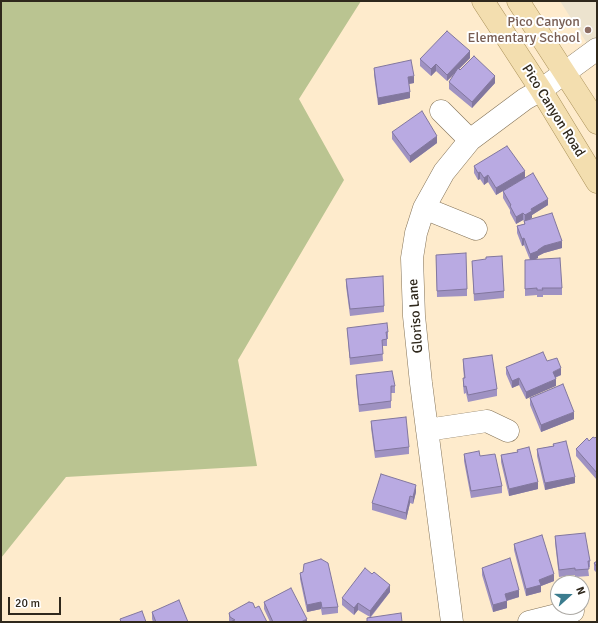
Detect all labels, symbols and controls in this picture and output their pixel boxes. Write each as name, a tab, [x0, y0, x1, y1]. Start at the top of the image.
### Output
place label: Pico Canyon Elementary School	[467, 14, 580, 46]
marker: Pico Canyon Elementary School	[583, 25, 593, 35]
street label: Pico Canyon Road	[518, 62, 588, 160]
street label: Gloriso Lane	[405, 278, 427, 354]
north arrow	[550, 575, 590, 615]
text: N	[573, 585, 588, 597]
scale bar	[10, 589, 63, 615]
text: 20 m	[15, 596, 40, 611]

